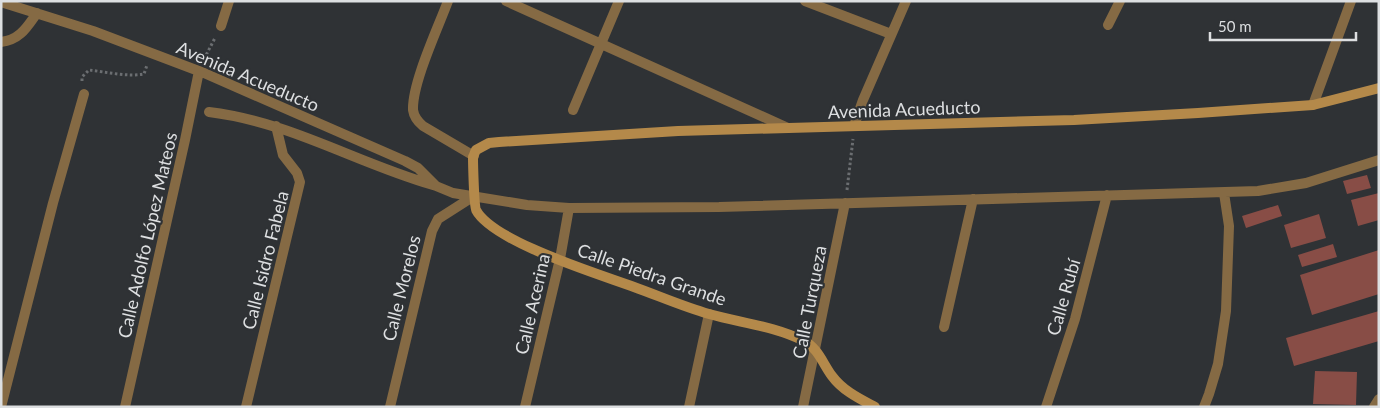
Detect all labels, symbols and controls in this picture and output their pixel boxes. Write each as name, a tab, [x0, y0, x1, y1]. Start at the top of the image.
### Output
scale bar	[1210, 10, 1356, 42]
text: 50 m	[1218, 17, 1252, 35]
street label: Avenida Acueducto	[173, 36, 323, 116]
street label: Avenida Acueducto	[827, 95, 981, 123]
street label: Calle Adolfo López Mateos	[113, 130, 181, 340]
street label: Calle Isidro Fabela	[237, 188, 293, 332]
street label: Calle Morelos	[377, 233, 425, 343]
street label: Calle Piedra Grande	[575, 238, 729, 310]
street label: Calle Turqueza	[787, 244, 831, 360]
street label: Calle Acerina	[510, 251, 554, 357]
street label: Calle Rubí	[1042, 255, 1085, 338]

